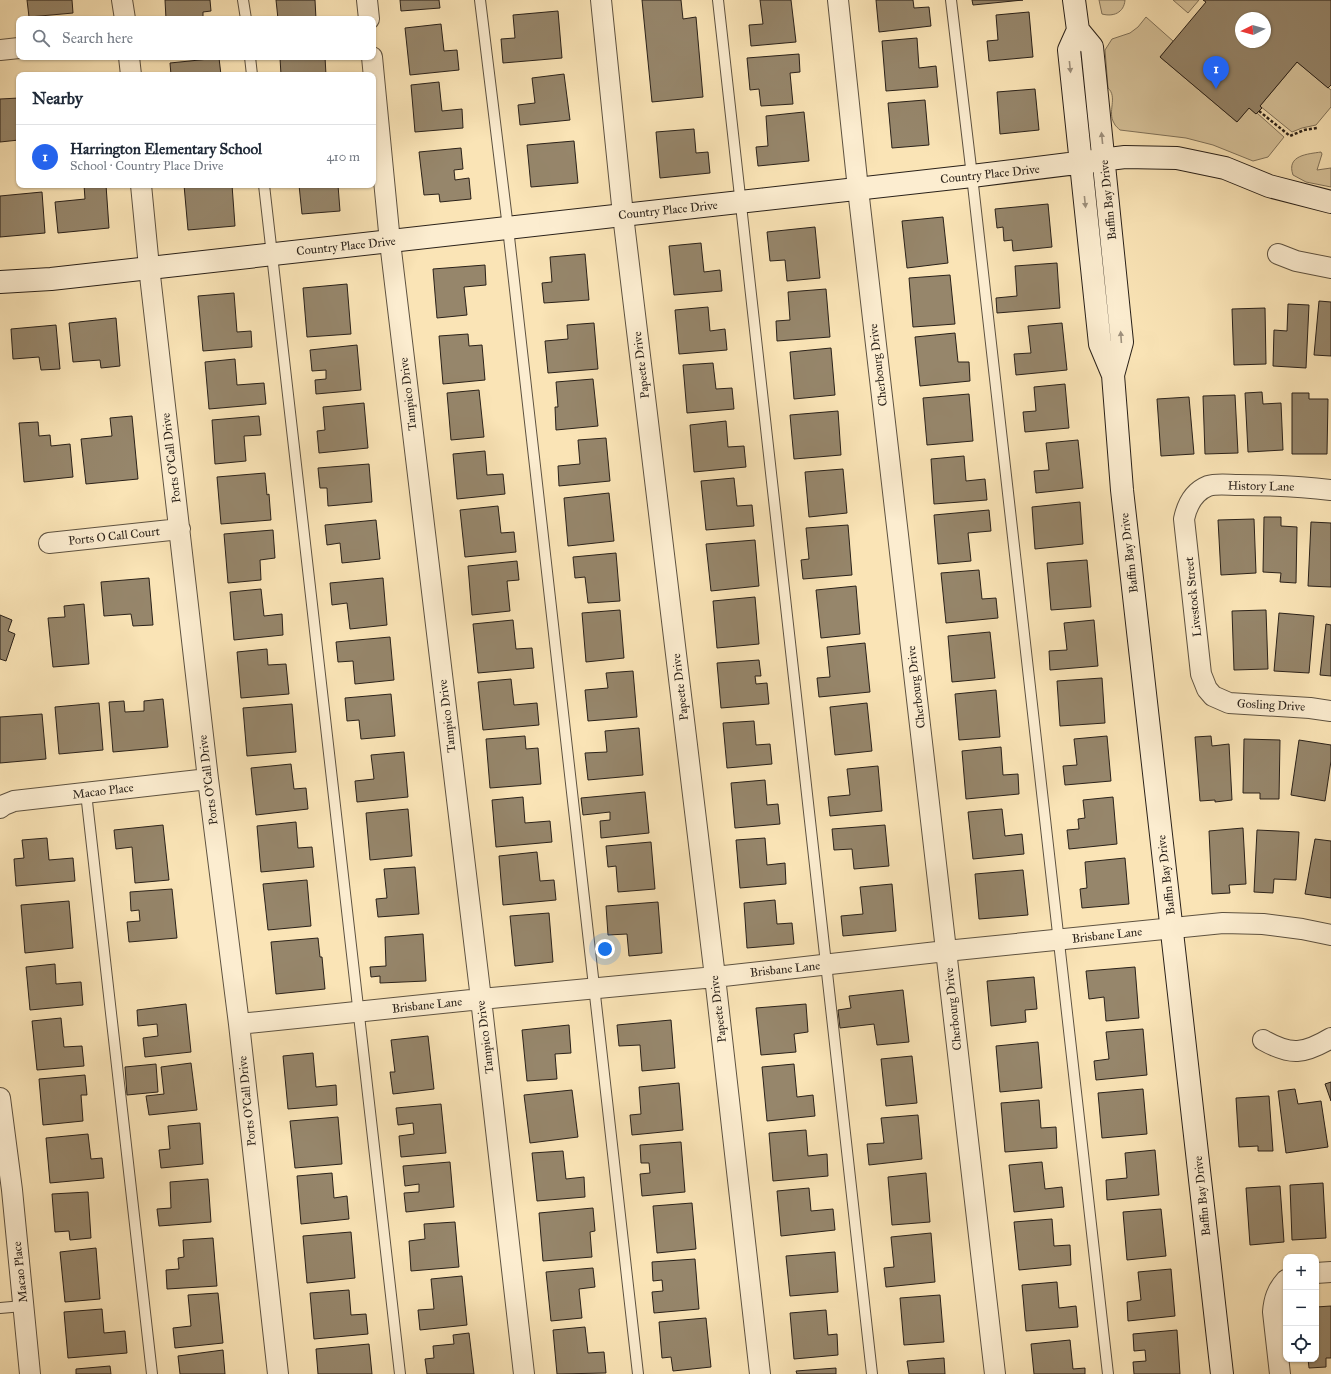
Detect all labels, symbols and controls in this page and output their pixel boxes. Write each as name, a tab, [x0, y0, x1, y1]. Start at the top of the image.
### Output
north arrow	[1235, 12, 1271, 48]
search box	[16, 16, 376, 60]
icon: search	[30, 27, 52, 49]
text: Search here	[62, 29, 133, 47]
pin: 1	[1203, 56, 1229, 89]
one-way arrow	[1067, 61, 1074, 73]
text: Nearby	[32, 88, 83, 109]
one-way arrow	[1098, 132, 1105, 144]
text: Harrington Elementary School	[70, 140, 262, 158]
text: 1	[42, 149, 48, 165]
text: 410 m	[326, 149, 360, 165]
text: School · Country Place Drive	[70, 158, 223, 174]
street label: Baffin Bay Drive	[1097, 159, 1119, 241]
street label: Country Place Drive	[940, 162, 1040, 186]
one-way arrow	[1082, 196, 1088, 208]
street label: Country Place Drive	[618, 198, 718, 222]
street label: Country Place Drive	[296, 234, 396, 258]
street label: Cherbourg Drive	[866, 323, 891, 407]
street label: Papeete Drive	[630, 331, 652, 399]
one-way arrow	[1118, 331, 1125, 343]
street label: Tampico Drive	[397, 357, 419, 431]
street label: Ports O'Call Drive	[159, 412, 183, 504]
street label: History Lane	[1228, 478, 1294, 494]
street label: Baffin Bay Drive	[1117, 512, 1141, 594]
street label: Ports O Call Court	[68, 524, 161, 548]
street label: Livestock Street	[1182, 556, 1204, 638]
street label: Cherbourg Drive	[904, 645, 929, 729]
street label: Papeete Drive	[669, 653, 691, 721]
street label: Tampico Drive	[436, 679, 458, 753]
street label: Gosling Drive	[1237, 696, 1305, 715]
street label: Ports O'Call Drive	[196, 734, 220, 826]
street label: Macao Place	[72, 780, 134, 802]
street label: Baffin Bay Drive	[1154, 834, 1178, 916]
street label: Brisbane Lane	[1071, 924, 1143, 946]
your location	[595, 939, 615, 959]
street label: Brisbane Lane	[749, 958, 821, 980]
street label: Cherbourg Drive	[942, 967, 965, 1051]
street label: Papeete Drive	[707, 975, 729, 1043]
street label: Brisbane Lane	[391, 994, 463, 1016]
street label: Tampico Drive	[474, 1000, 496, 1074]
street label: Ports O'Call Drive	[235, 1055, 259, 1147]
street label: Baffin Bay Drive	[1191, 1155, 1213, 1237]
street label: Macao Place	[10, 1241, 30, 1303]
map controls	[1283, 1254, 1319, 1362]
button: +	[1283, 1254, 1319, 1290]
button: −	[1283, 1290, 1319, 1326]
button: locate	[1283, 1326, 1319, 1362]

